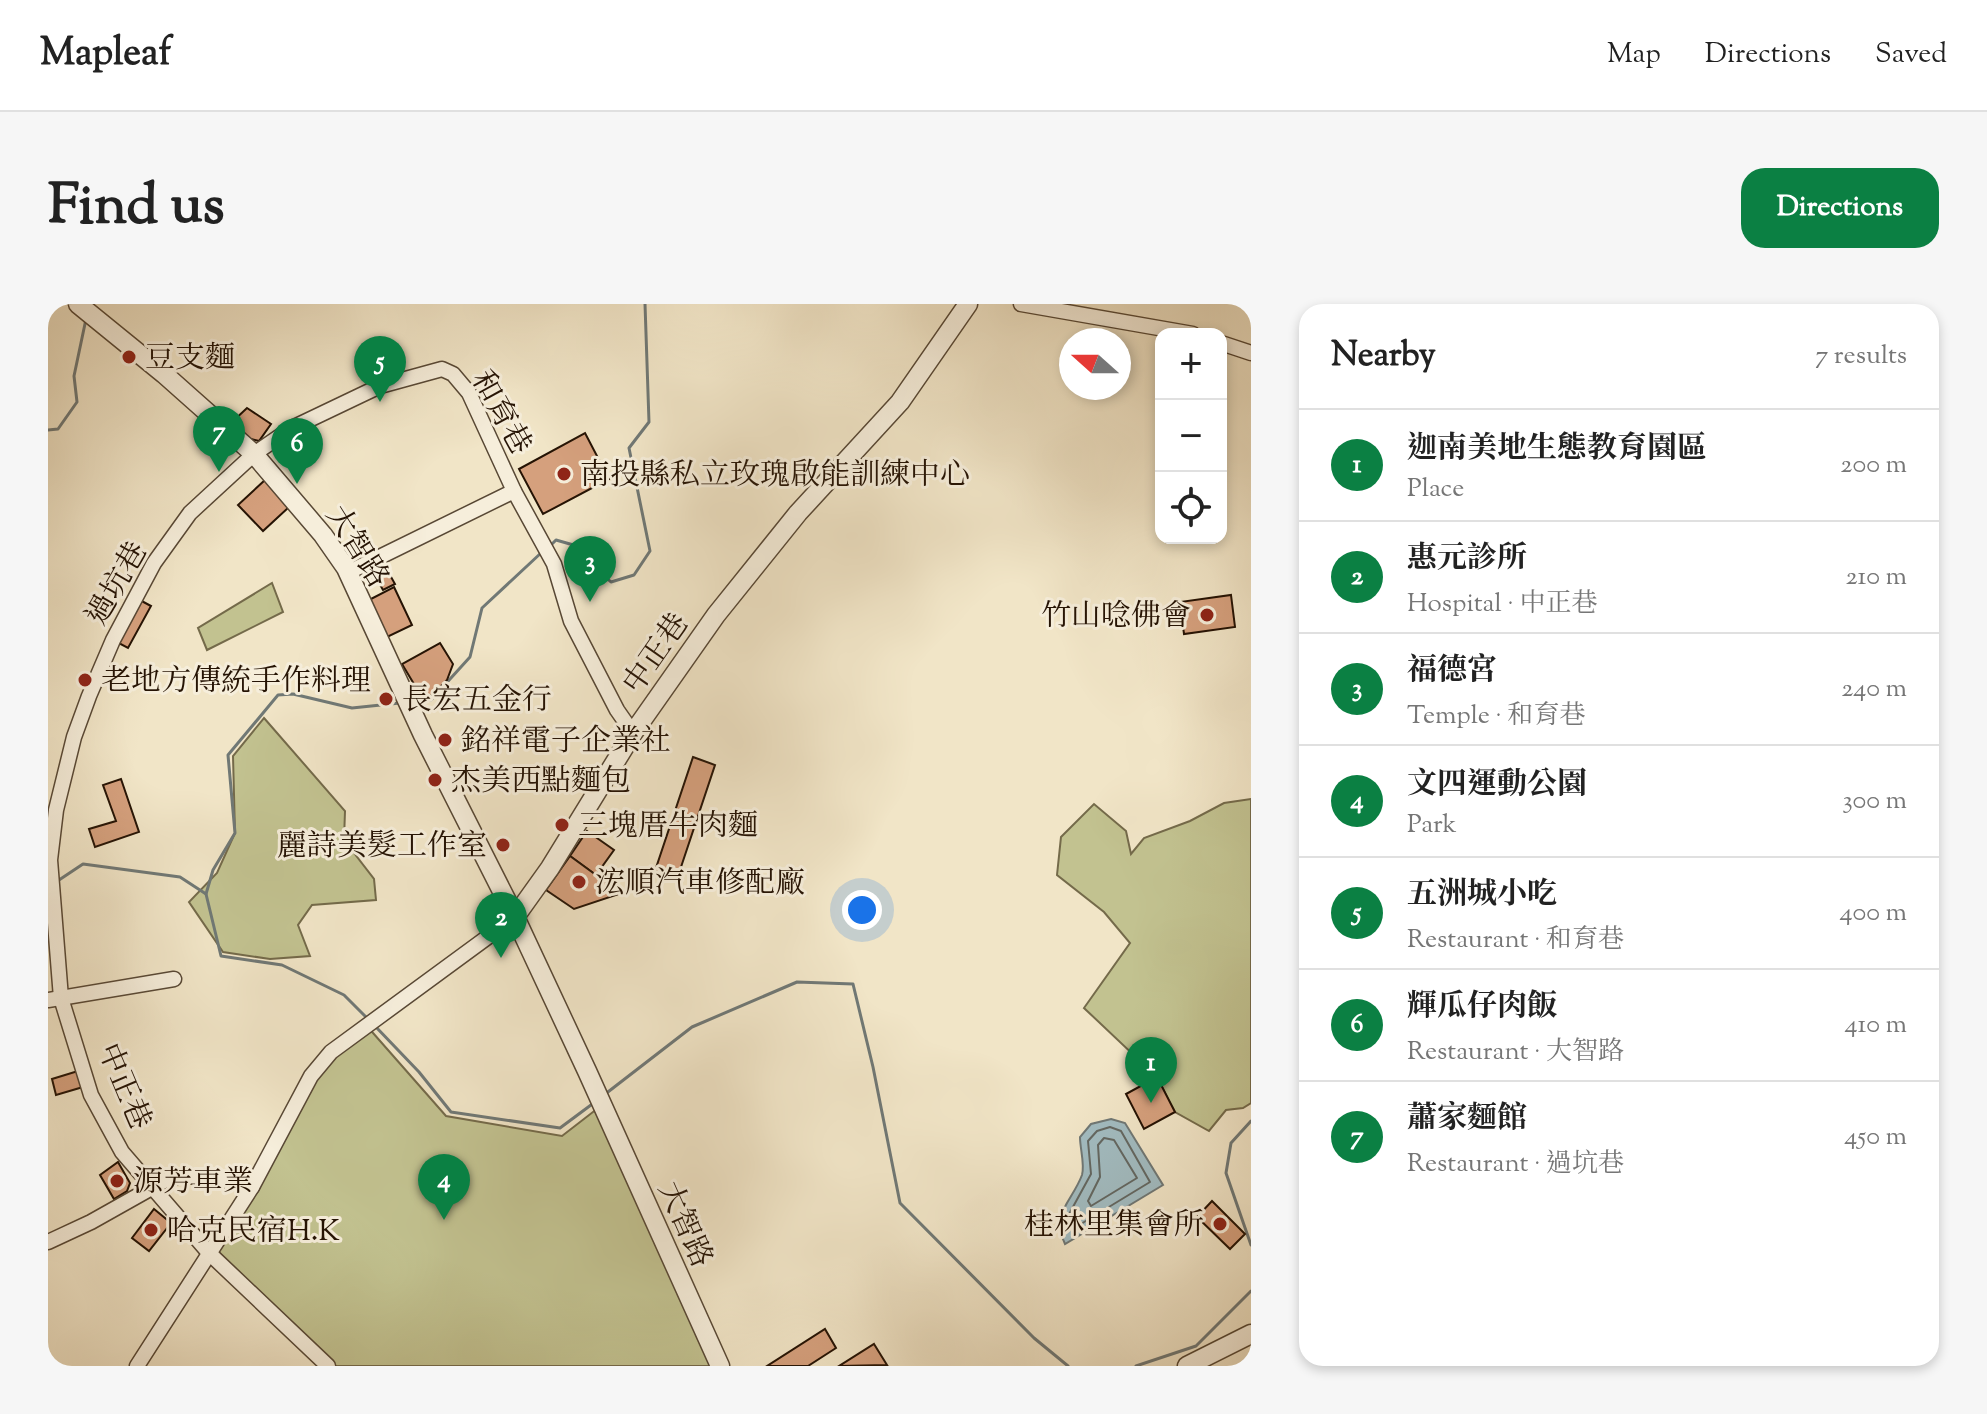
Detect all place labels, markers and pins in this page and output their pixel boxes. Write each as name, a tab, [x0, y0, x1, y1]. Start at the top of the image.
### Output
pin: 5	[354, 336, 406, 402]
place label: 豆支麵	[145, 338, 235, 381]
marker: 豆支麵	[120, 348, 138, 366]
pin: 7	[193, 406, 245, 472]
pin: 6	[271, 418, 323, 484]
place label: 南投縣私立玫瑰啟能訓練中心	[580, 455, 970, 498]
marker: 南投縣私立玫瑰啟能訓練中心	[555, 465, 573, 483]
pin: 3	[564, 536, 616, 602]
place label: 竹山唸佛會	[1041, 596, 1191, 639]
marker: 竹山唸佛會	[1198, 606, 1216, 624]
place label: 老地方傳統手作料理	[101, 661, 371, 704]
marker: 老地方傳統手作料理	[76, 671, 94, 689]
place label: 長宏五金行	[402, 680, 552, 723]
marker: 長宏五金行	[377, 690, 395, 708]
place label: 銘祥電子企業社	[461, 721, 671, 764]
marker: 銘祥電子企業社	[436, 731, 454, 749]
place label: 杰美西點麵包	[451, 761, 631, 804]
marker: 杰美西點麵包	[426, 771, 444, 789]
place label: 三塊厝牛肉麵	[578, 806, 758, 849]
marker: 三塊厝牛肉麵	[553, 816, 571, 834]
place label: 麗詩美髮工作室	[277, 826, 487, 869]
marker: 麗詩美髮工作室	[494, 836, 512, 854]
place label: 浤順汽車修配廠	[595, 863, 805, 906]
marker: 浤順汽車修配廠	[570, 873, 588, 891]
pin: 2	[475, 892, 527, 958]
pin: 1	[1125, 1037, 1177, 1103]
pin: 4	[418, 1154, 470, 1220]
place label: 源芳車業	[133, 1162, 253, 1205]
marker: 源芳車業	[108, 1172, 126, 1190]
place label: 桂林里集會所	[1024, 1205, 1204, 1248]
place label: 哈克民宿H.K	[167, 1211, 340, 1254]
marker: 桂林里集會所	[1211, 1215, 1229, 1233]
marker: 哈克民宿H.K	[142, 1221, 160, 1239]

